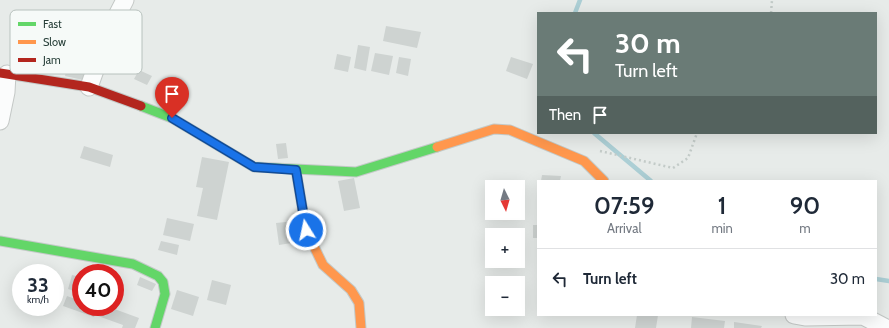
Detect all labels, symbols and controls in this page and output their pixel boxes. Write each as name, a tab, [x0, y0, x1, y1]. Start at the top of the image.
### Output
legend	[10, 10, 142, 74]
text: Fast	[43, 17, 62, 31]
text: 30 m	[615, 26, 681, 60]
icon: left	[549, 28, 601, 80]
text: Slow	[43, 35, 66, 49]
text: Jam	[42, 53, 61, 67]
text: Turn left	[615, 60, 678, 82]
pin	[155, 77, 189, 118]
icon: arrive	[161, 83, 183, 105]
icon: arrive	[589, 104, 611, 126]
text: Then	[549, 106, 581, 124]
north arrow	[485, 180, 525, 220]
map controls	[485, 180, 525, 316]
text: 07:59	[594, 191, 655, 220]
text: 1	[718, 191, 726, 220]
text: 90	[790, 191, 820, 220]
position arrow	[285, 209, 327, 251]
text: Arrival	[607, 220, 641, 236]
text: min	[711, 220, 733, 236]
text: m	[799, 220, 811, 236]
button: +	[485, 228, 525, 268]
speed limit sign: 40	[72, 264, 124, 316]
icon: left	[549, 268, 571, 290]
text: Turn left	[583, 270, 637, 288]
text: 30 m	[830, 270, 865, 288]
text: 33	[27, 273, 49, 297]
button: −	[485, 276, 525, 316]
text: km/h	[27, 293, 49, 306]

